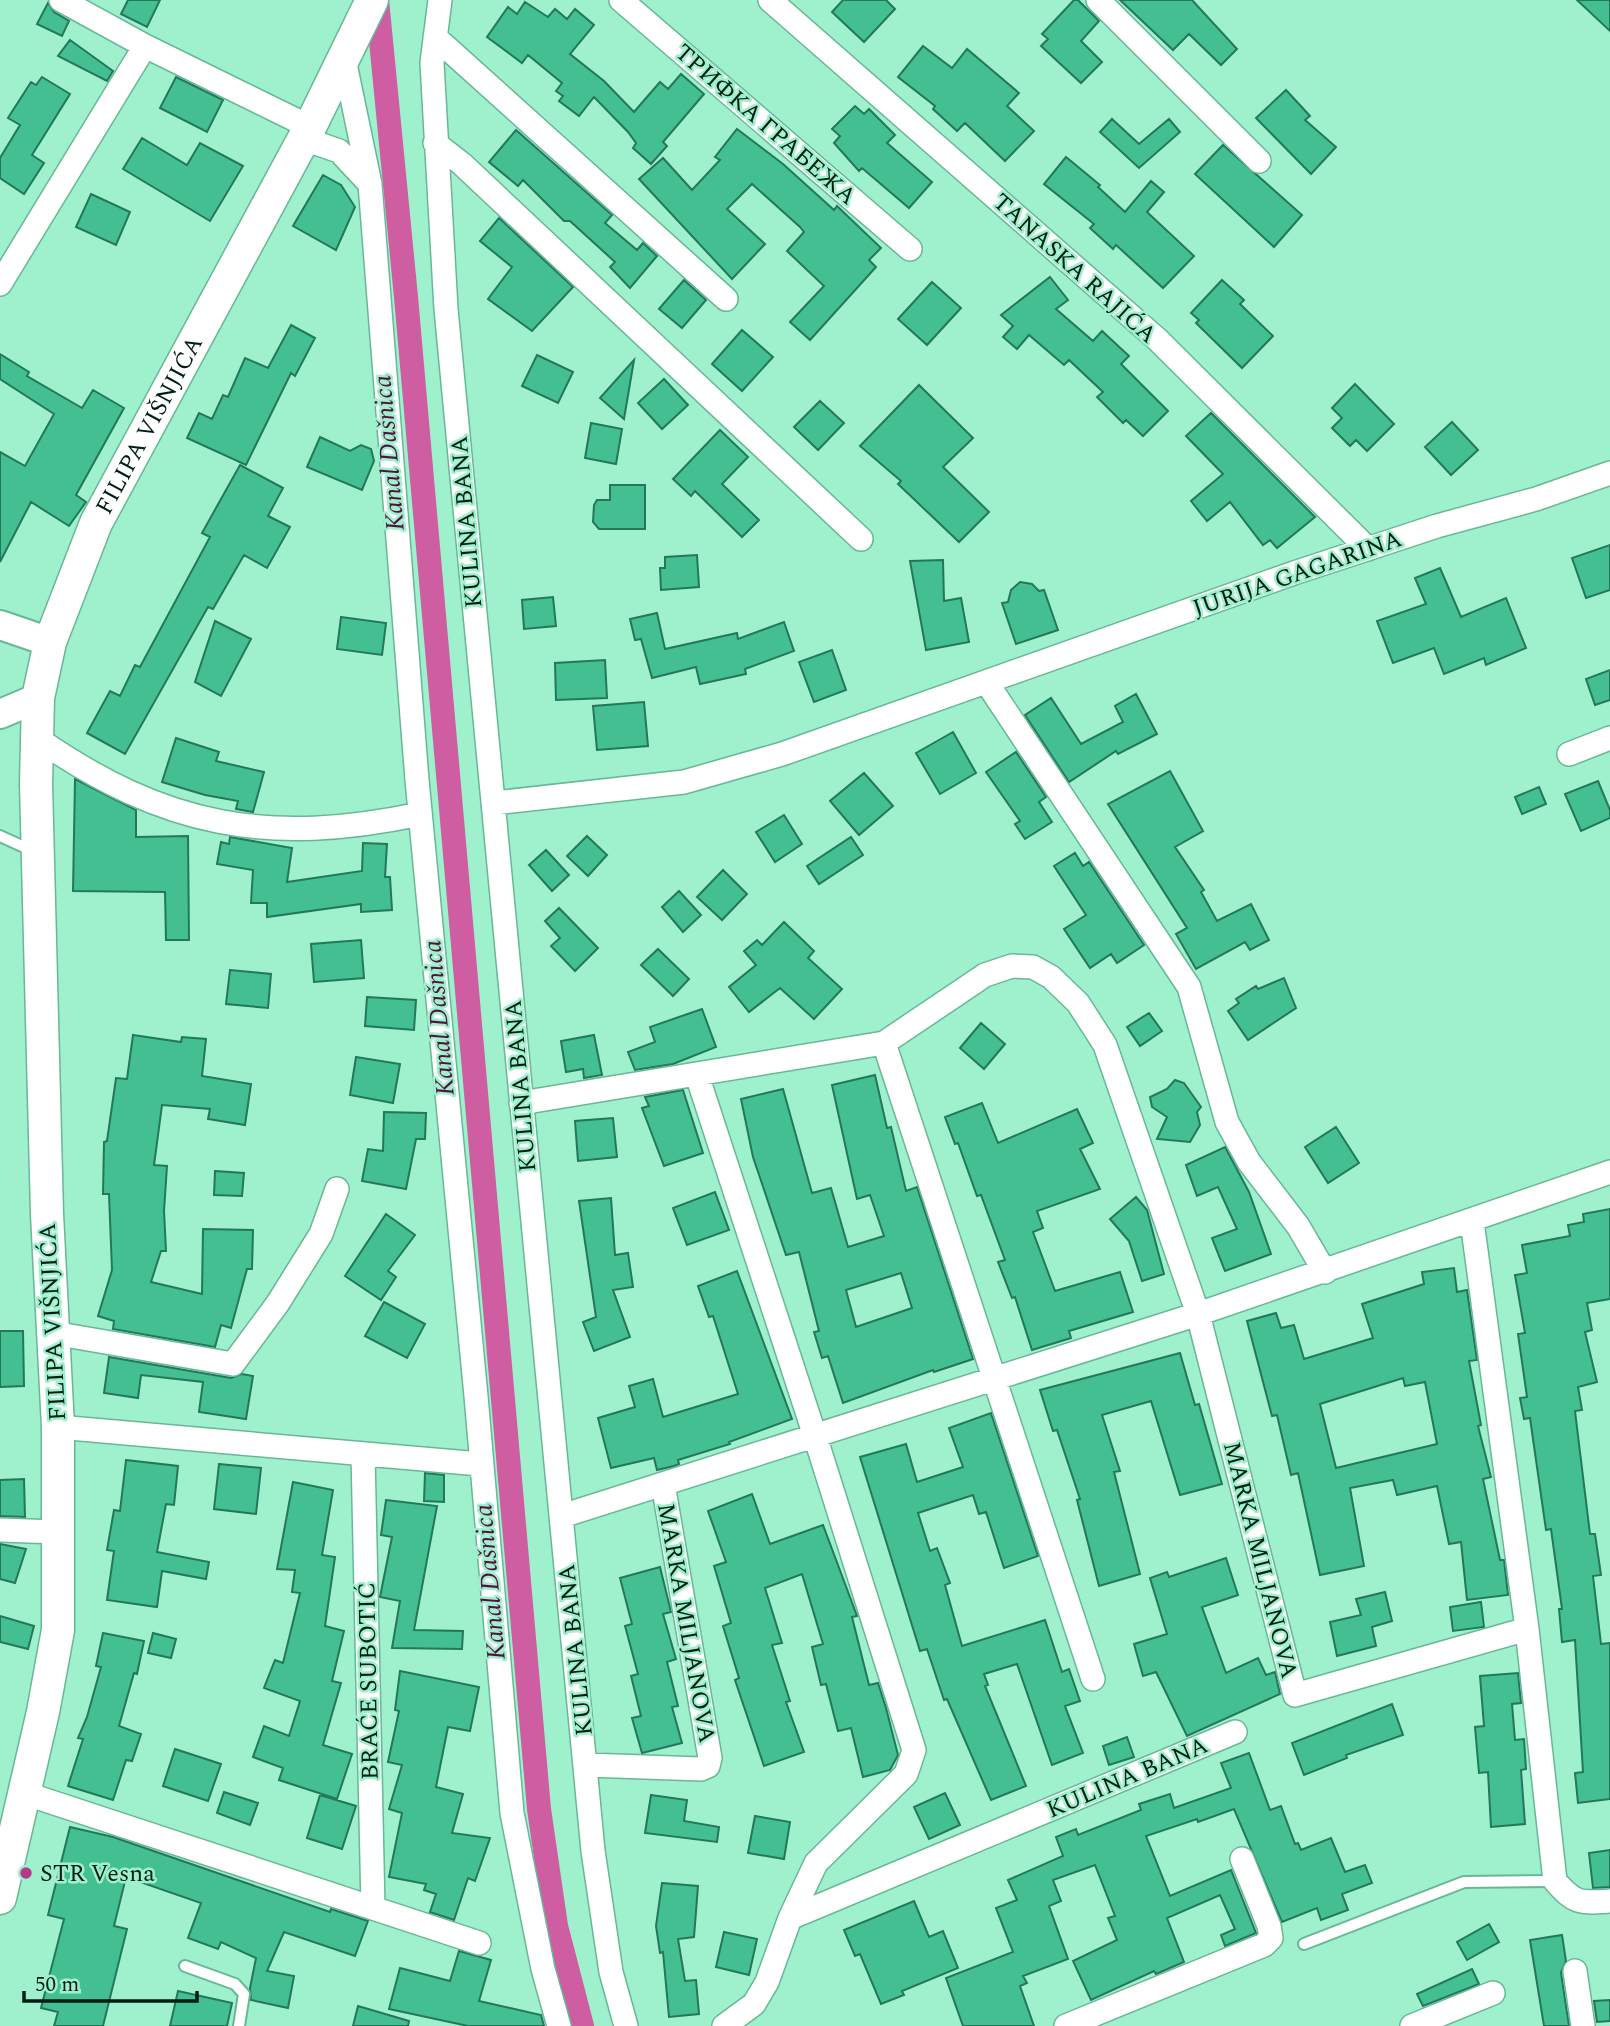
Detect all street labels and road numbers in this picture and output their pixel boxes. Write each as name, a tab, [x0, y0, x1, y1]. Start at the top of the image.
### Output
street label: ТРИФКА ГРАБЕЖА	[666, 35, 864, 214]
street label: TANASKA RAJIĆA	[984, 185, 1165, 353]
street label: FILIPA VIŠNJIĆA	[87, 330, 213, 521]
street label: KULINA BANA	[442, 434, 492, 609]
street label: JURIJA GAGARINA	[1188, 521, 1407, 627]
street label: KULINA BANA	[496, 998, 546, 1173]
street label: FILIPA VIŠNJIĆA	[30, 1222, 76, 1422]
street label: MARKA MILJANOVA	[1213, 1438, 1307, 1683]
street label: MARKA MILJANOVA	[647, 1500, 725, 1746]
street label: KULINA BANA	[549, 1562, 603, 1738]
street label: BRAĆE SUBOTIĆ	[349, 1582, 389, 1780]
street label: KULINA BANA	[1041, 1728, 1214, 1828]

